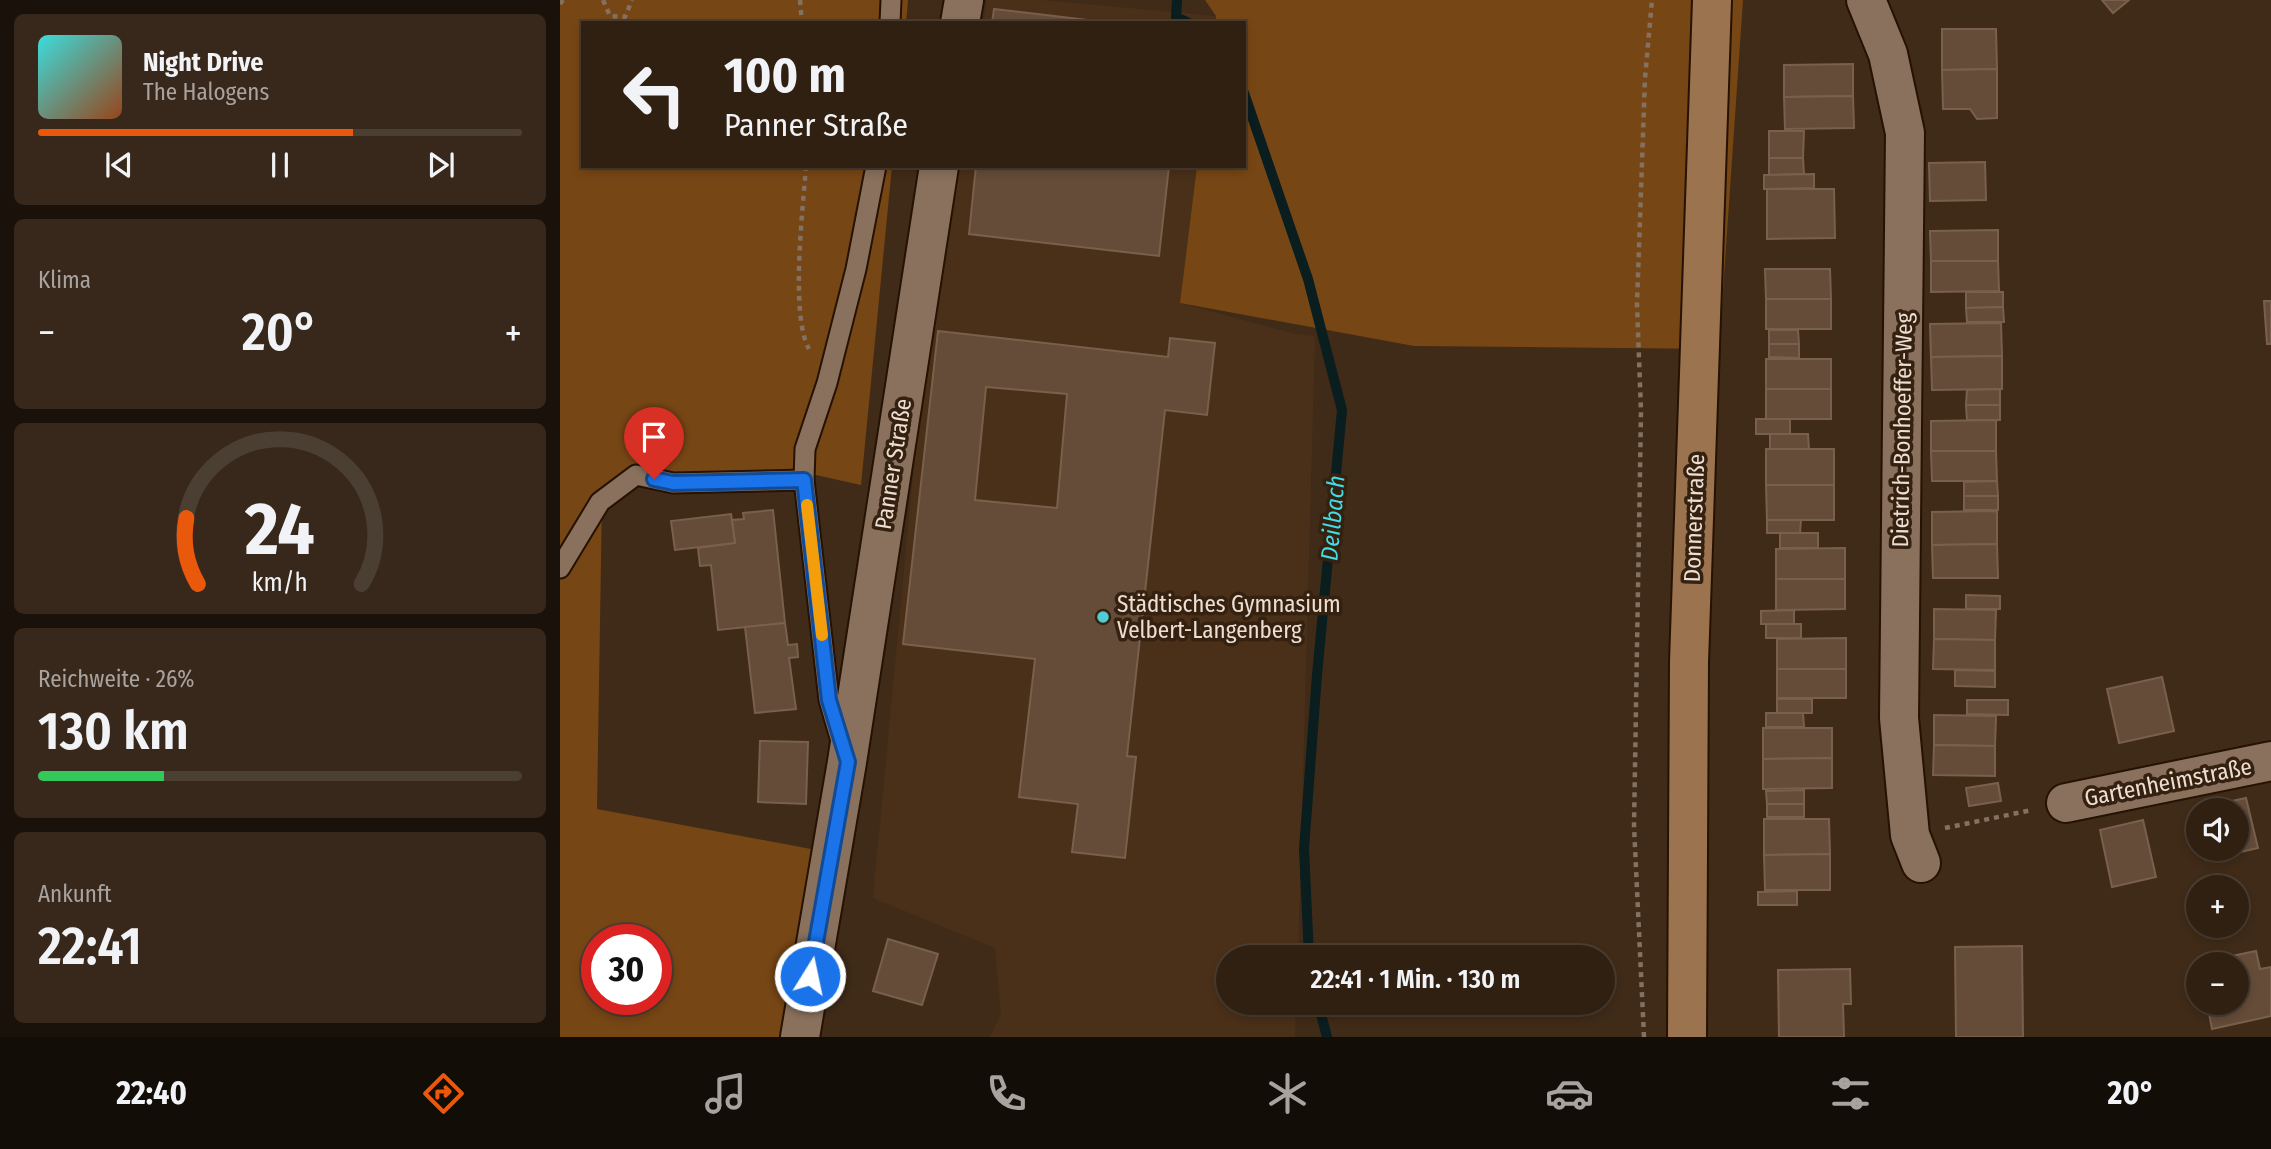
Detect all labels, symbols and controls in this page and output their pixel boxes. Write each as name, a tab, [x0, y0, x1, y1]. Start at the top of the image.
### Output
text: 100 m	[724, 46, 846, 105]
text: Night Drive	[143, 47, 263, 78]
icon: left	[609, 49, 700, 140]
text: The Halogens	[143, 78, 269, 106]
text: Panner Straße	[724, 106, 908, 144]
icon: previous	[100, 146, 138, 184]
icon: pause	[261, 146, 299, 184]
icon: next	[422, 146, 460, 184]
text: Klima	[38, 266, 91, 294]
text: 20°	[242, 301, 318, 364]
text: −	[38, 310, 55, 356]
text: +	[505, 310, 522, 356]
street label: Dietrich-Bonhoeffer-Weg	[1886, 312, 1918, 548]
street label: Panner Straße	[869, 396, 917, 532]
pin	[624, 407, 684, 479]
icon: arrive	[635, 418, 673, 456]
street label: Donnerstraße	[1678, 453, 1710, 583]
water label: Deilbach	[1315, 474, 1351, 562]
text: 24	[244, 487, 315, 574]
text: km/h	[252, 568, 308, 598]
place label: Städtisches Gymnasium Velbert-Langenberg	[1117, 590, 1341, 644]
marker: Städtisches Gymnasium Velbert-Langenberg	[1095, 609, 1111, 625]
text: Reichweite · 26%	[38, 665, 195, 693]
text: 130 km	[38, 700, 189, 763]
street label: Gartenheimstraße	[2082, 752, 2254, 812]
map controls	[2186, 798, 2249, 1015]
button: sound	[2186, 798, 2249, 861]
button: +	[2186, 875, 2249, 938]
text: Ankunft	[38, 880, 112, 908]
text: 22:41	[38, 915, 142, 978]
speed limit sign: 30	[581, 924, 672, 1015]
position arrow	[773, 939, 847, 1013]
button: −	[2186, 952, 2249, 1015]
text: 22:41 · 1 Min. · 130 m	[1311, 964, 1520, 995]
icon: directions	[419, 1069, 468, 1118]
icon: music	[701, 1069, 750, 1118]
icon: phone	[982, 1069, 1031, 1118]
icon: climate	[1263, 1069, 1312, 1118]
icon: car	[1545, 1069, 1594, 1118]
icon: filters	[1826, 1069, 1875, 1118]
text: 22:40	[116, 1074, 187, 1112]
text: 20°	[2108, 1074, 2155, 1112]

